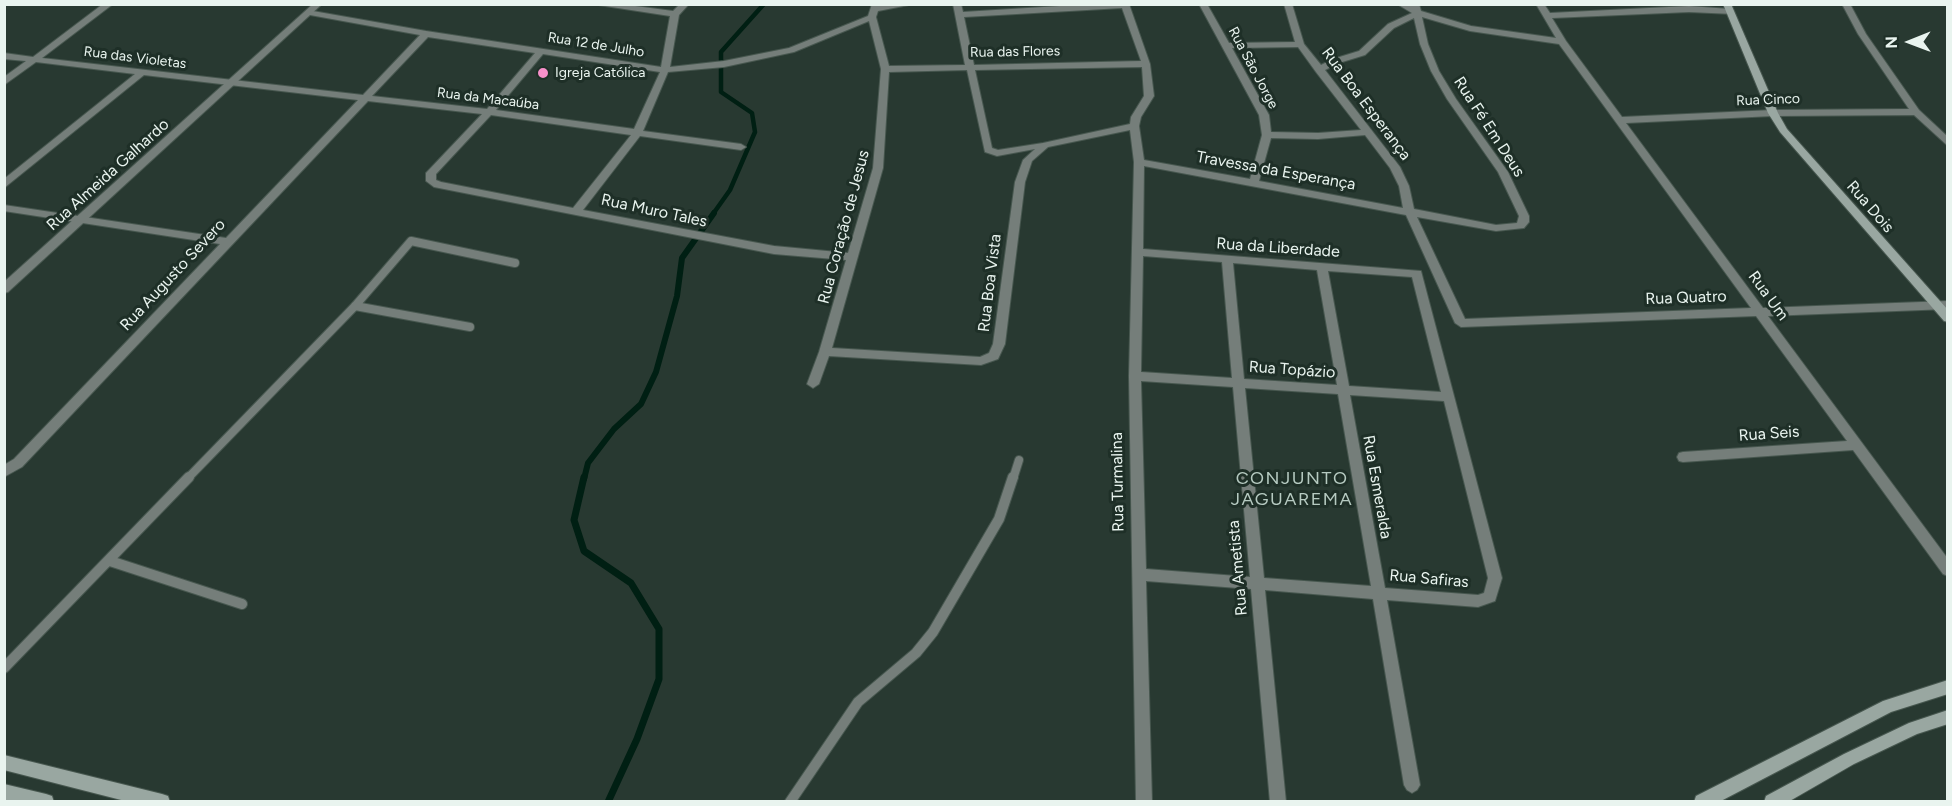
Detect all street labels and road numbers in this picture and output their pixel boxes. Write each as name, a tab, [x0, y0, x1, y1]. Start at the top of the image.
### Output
street label: Rua São Jorge	[1224, 24, 1282, 112]
street label: Rua 12 de Julho	[546, 29, 646, 61]
street label: Rua das Violetas	[83, 43, 187, 73]
street label: Rua das Flores	[970, 43, 1060, 61]
street label: Rua Boa Esperança	[1317, 44, 1415, 164]
street label: Rua Fé Em Deus	[1449, 73, 1529, 181]
street label: Rua da Macaúba	[436, 84, 540, 114]
street label: Rua Cinco	[1736, 90, 1800, 110]
street label: Rua Almeida Galhardo	[43, 115, 173, 235]
street label: Rua Coração de Jesus	[814, 148, 874, 306]
street label: Travessa da Esperança	[1195, 148, 1357, 194]
street label: Rua Dois	[1842, 177, 1898, 237]
street label: Rua Muro Tales	[599, 190, 709, 232]
street label: Rua Augusto Severo	[116, 215, 230, 335]
street label: Rua Boa Vista	[974, 233, 1006, 333]
street label: Rua da Liberdade	[1216, 234, 1340, 262]
street label: Rua Um	[1744, 268, 1792, 324]
street label: Rua Quatro	[1645, 287, 1727, 309]
street label: Rua Topázio	[1248, 357, 1336, 383]
street label: Rua Seis	[1738, 422, 1800, 446]
street label: Rua Turmalina	[1108, 432, 1128, 532]
street label: Rua Esmeralda	[1358, 434, 1396, 540]
street label: Rua Ametista	[1224, 520, 1252, 616]
street label: Rua Safiras	[1388, 566, 1470, 592]

